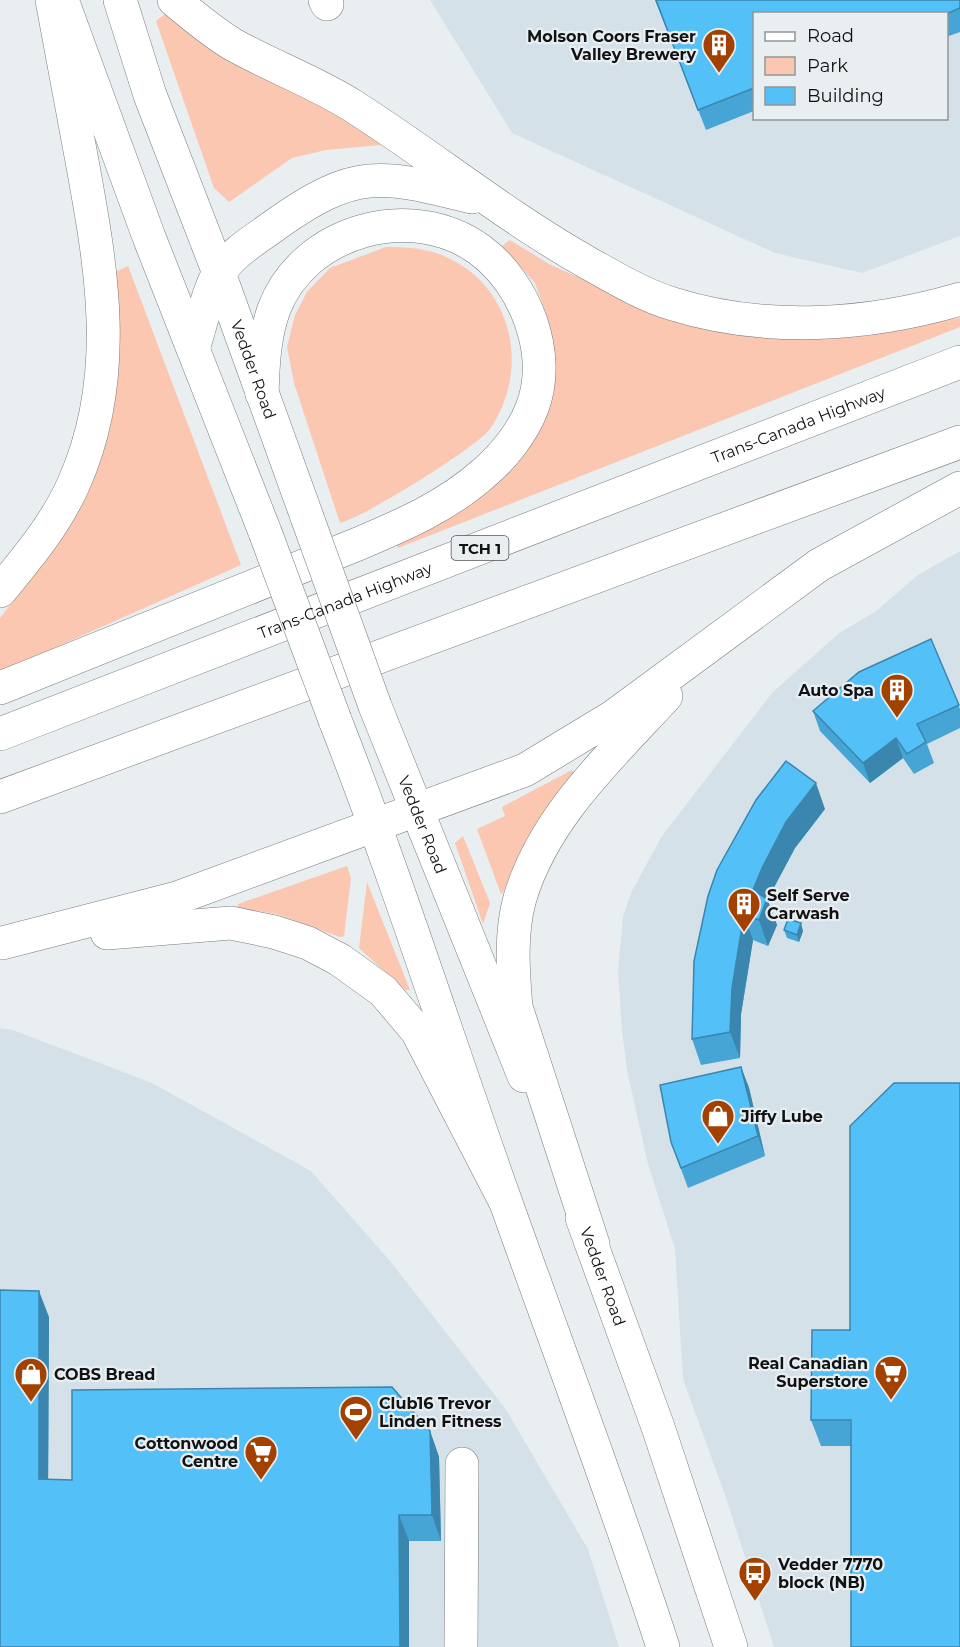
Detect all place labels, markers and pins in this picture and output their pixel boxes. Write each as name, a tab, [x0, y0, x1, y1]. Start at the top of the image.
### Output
place label: Molson Coors Fraser Valley Brewery	[527, 27, 696, 64]
building icon: Molson Coors Fraser Valley Brewery	[701, 27, 737, 74]
building icon: Auto Spa	[879, 672, 915, 719]
place label: Auto Spa	[797, 681, 874, 700]
building icon: Self Serve Carwash	[726, 886, 762, 933]
place label: Self Serve Carwash	[767, 886, 850, 923]
shop icon: Jiffy Lube	[700, 1098, 736, 1145]
place label: Jiffy Lube	[740, 1107, 823, 1126]
place label: Real Canadian Superstore	[748, 1354, 868, 1391]
supermarket icon: Real Canadian Superstore	[873, 1354, 909, 1401]
shop icon: COBS Bread	[13, 1356, 49, 1403]
place label: COBS Bread	[54, 1365, 155, 1384]
sports icon: Club16 Trevor Linden Fitness	[338, 1394, 374, 1441]
place label: Club16 Trevor Linden Fitness	[379, 1394, 502, 1431]
place label: Cottonwood Centre	[135, 1434, 238, 1471]
supermarket icon: Cottonwood Centre	[243, 1434, 279, 1481]
bus stop icon: Vedder 7770 block (NB)	[737, 1555, 773, 1602]
place label: Vedder 7770 block (NB)	[777, 1555, 883, 1592]

